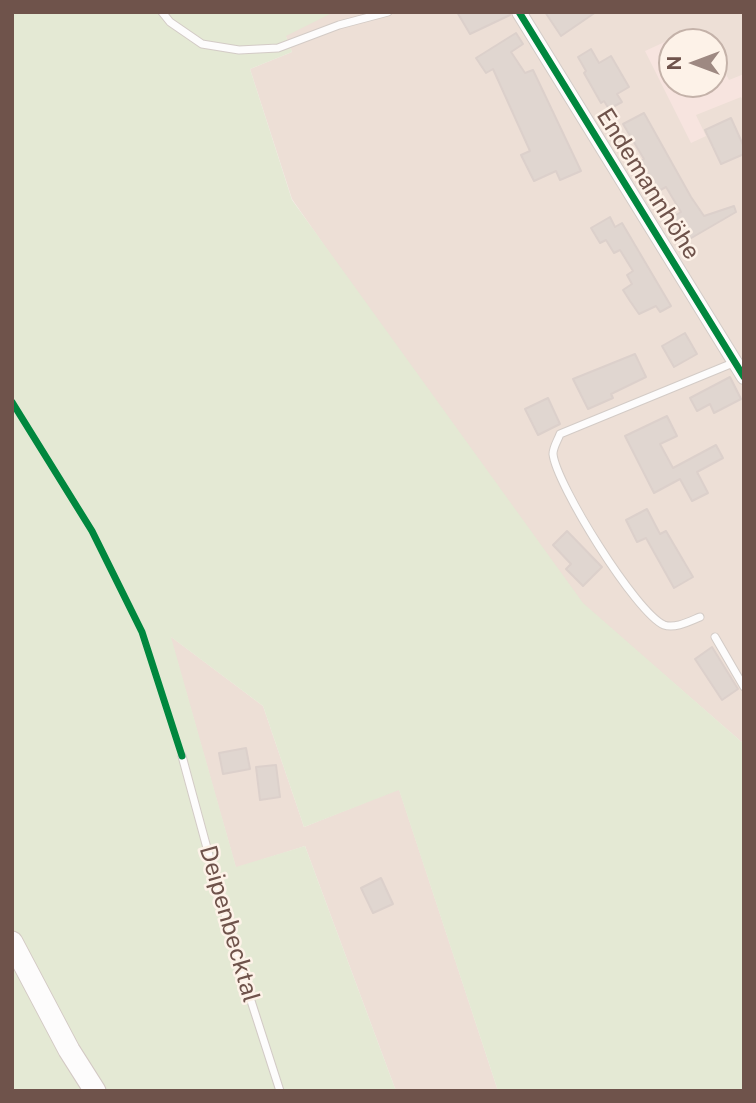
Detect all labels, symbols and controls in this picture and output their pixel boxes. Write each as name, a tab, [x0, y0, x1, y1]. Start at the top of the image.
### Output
north arrow	[658, 28, 728, 98]
text: N	[663, 56, 685, 70]
street label: Endemannhöhe	[590, 103, 706, 265]
street label: Deipenbecktal	[193, 842, 265, 1006]

